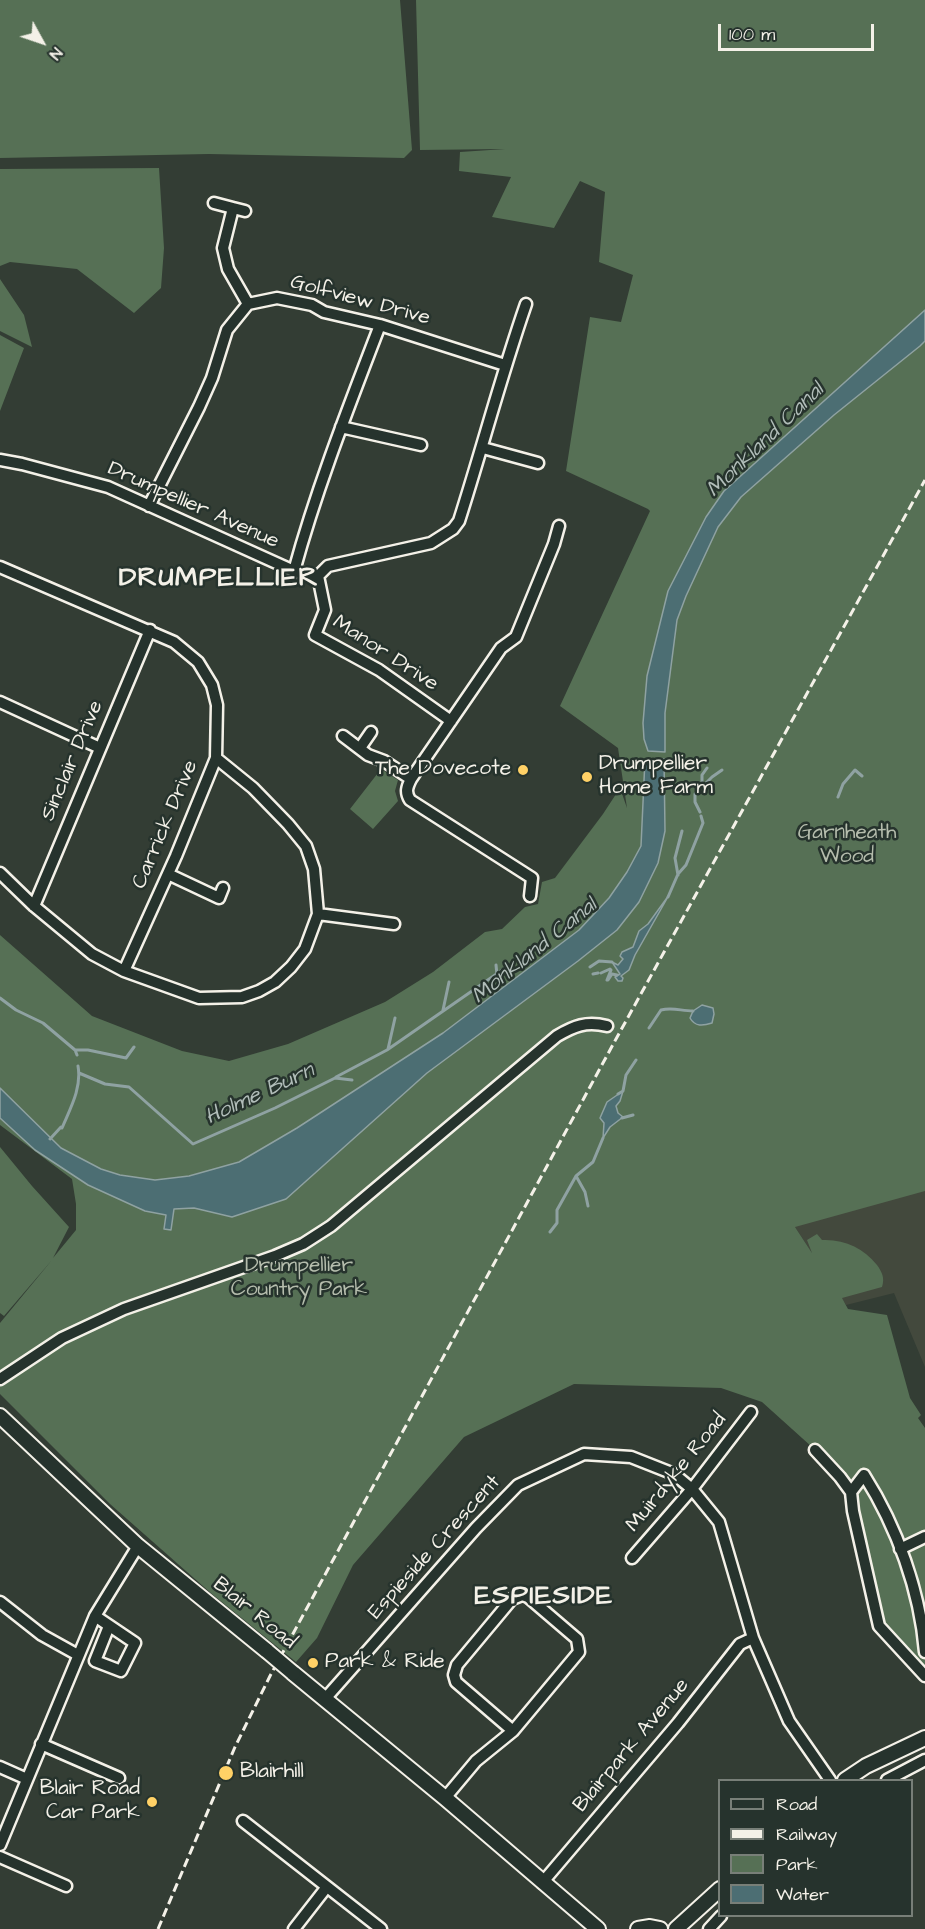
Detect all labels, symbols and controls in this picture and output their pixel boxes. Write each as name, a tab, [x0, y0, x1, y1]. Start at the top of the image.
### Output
north arrow	[12, 12, 72, 72]
scale bar	[721, 12, 877, 50]
text: 100 m	[729, 22, 775, 47]
text: N	[44, 43, 67, 64]
street label: Golfview Drive	[287, 270, 433, 332]
water label: Monkland Canal	[702, 378, 830, 504]
street label: Drumpellier Avenue	[104, 457, 282, 555]
district label: DRUMPELLIER	[119, 563, 319, 595]
street label: Manor Drive	[327, 610, 443, 698]
street label: Sinclair Drive	[36, 697, 110, 825]
place label: Drumpellier Home Farm	[599, 752, 713, 802]
street label: Carrick Drive	[128, 757, 204, 893]
place label: The Dovecote	[375, 757, 511, 783]
marker: The Dovecote	[516, 763, 530, 777]
marker: Drumpellier Home Farm	[580, 770, 594, 784]
park label: Garnheath Wood	[798, 821, 896, 871]
water label: Monkland Canal	[467, 894, 603, 1010]
water label: Holme Burn	[201, 1058, 319, 1132]
park label: Drumpellier Country Park	[231, 1254, 367, 1304]
street label: Muirdyke Road	[621, 1408, 733, 1538]
street label: Espieside Crescent	[364, 1471, 506, 1625]
street label: Blair Road	[207, 1573, 301, 1655]
district label: ESPIESIDE	[474, 1581, 614, 1613]
place label: Park & Ride	[325, 1650, 445, 1676]
marker: Park & Ride	[306, 1656, 320, 1670]
street label: Blairpark Avenue	[569, 1674, 695, 1818]
place label: Blairhill	[240, 1760, 304, 1786]
marker: Blairhill	[217, 1764, 235, 1782]
place label: Blair Road Car Park	[40, 1777, 140, 1827]
legend	[718, 1779, 913, 1917]
text: Road	[776, 1792, 817, 1817]
marker: Blair Road Car Park	[145, 1795, 159, 1809]
text: Railway	[776, 1822, 837, 1847]
text: Park	[776, 1852, 818, 1877]
text: Water	[776, 1882, 829, 1907]

